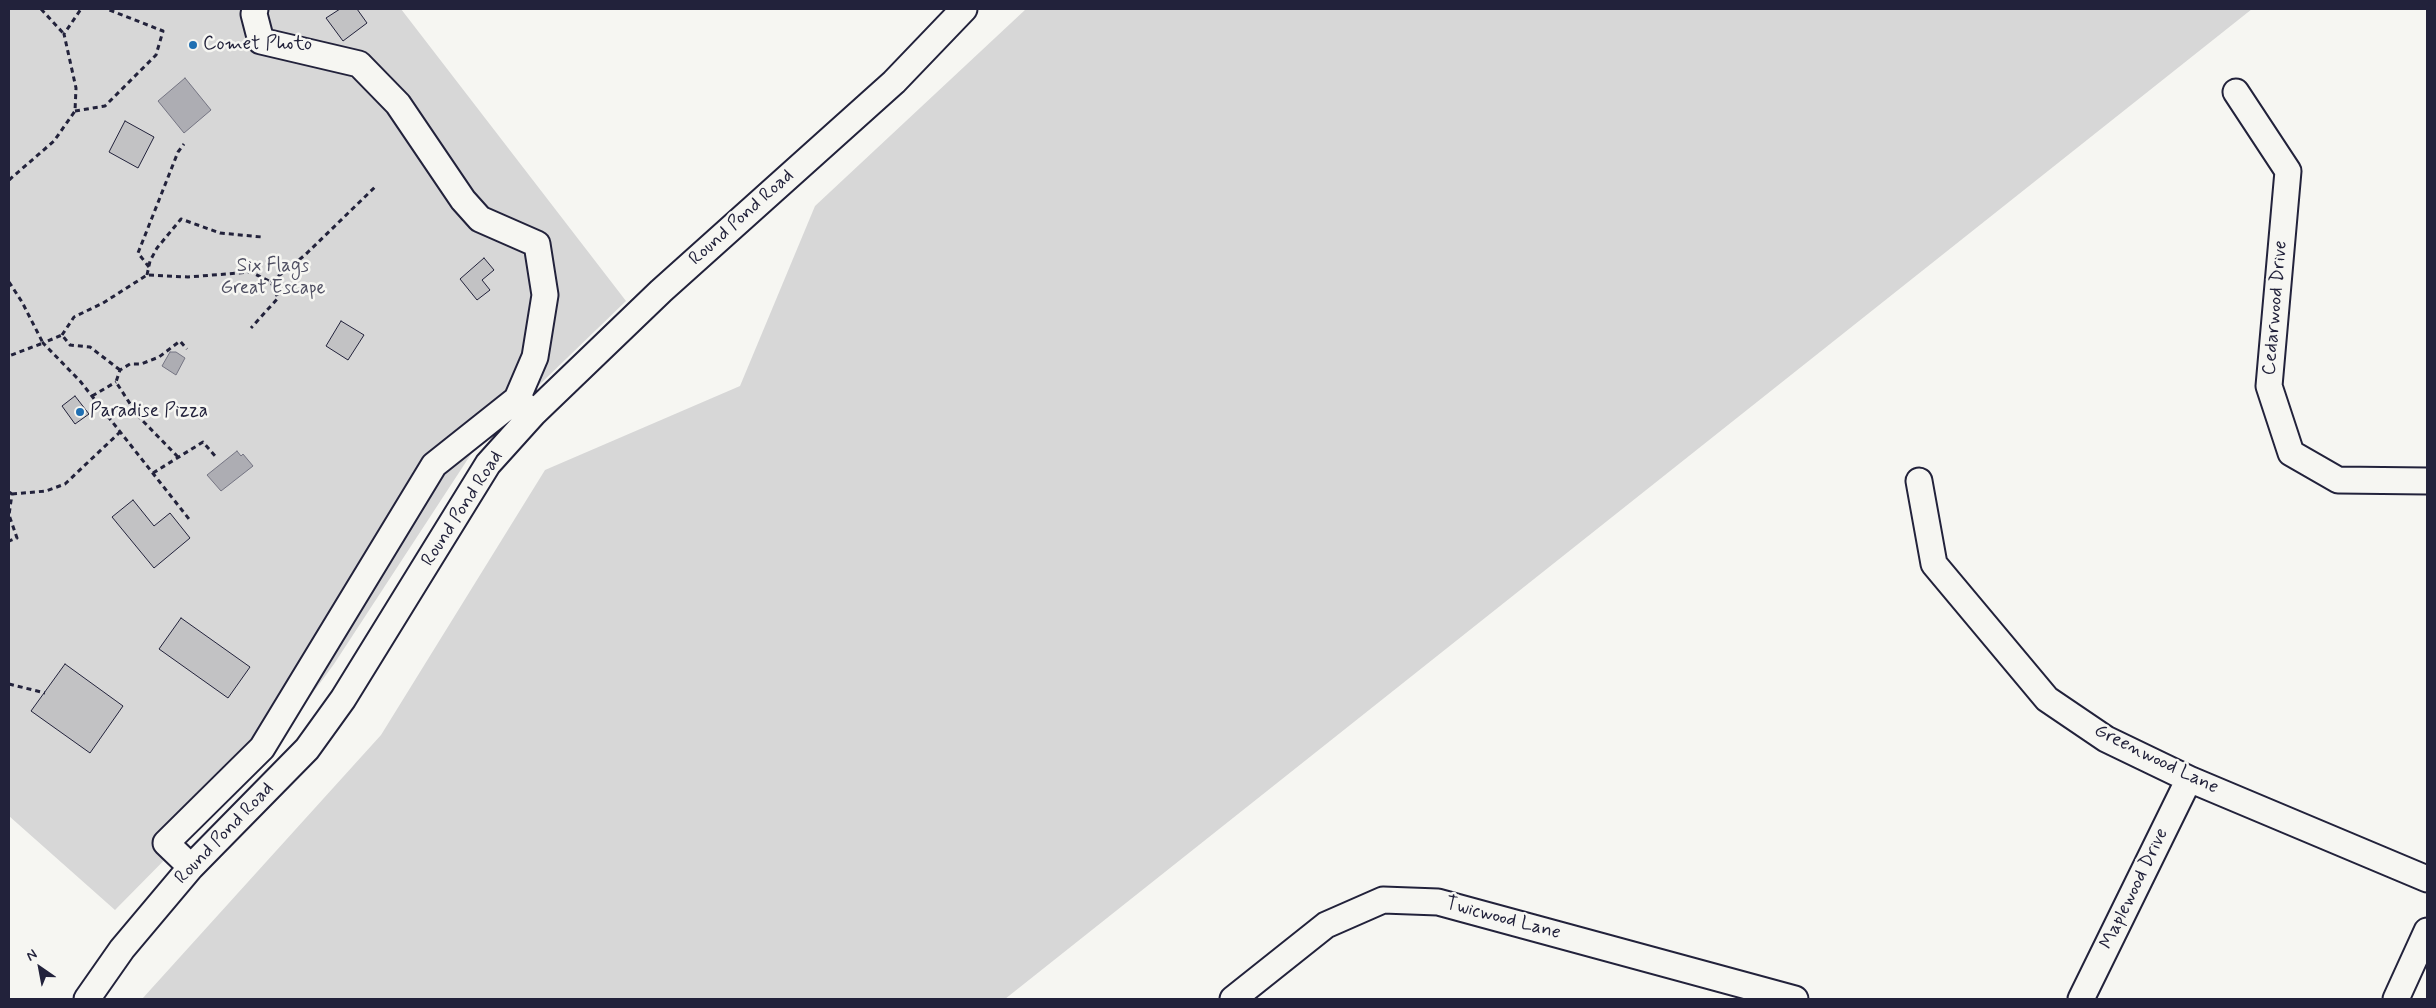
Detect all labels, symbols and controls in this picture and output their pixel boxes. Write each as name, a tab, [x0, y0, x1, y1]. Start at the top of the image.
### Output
place label: Comet Photo	[203, 34, 312, 56]
marker: Comet Photo	[187, 39, 199, 51]
street label: Round Pond Road	[685, 165, 799, 271]
street label: Cedarwood Drive	[2259, 240, 2293, 376]
park label: Six Flags Great Escape	[220, 256, 326, 300]
place label: Paradise Pizza	[90, 401, 208, 423]
marker: Paradise Pizza	[74, 406, 86, 418]
street label: Round Pond Road	[417, 447, 509, 571]
street label: Greenwood Lane	[2090, 720, 2222, 800]
street label: Round Pond Road	[171, 778, 279, 890]
street label: Maplewood Drive	[2096, 825, 2174, 953]
street label: Twicwood Lane	[1443, 893, 1563, 945]
north arrow	[15, 943, 65, 993]
text: N	[23, 945, 41, 966]

